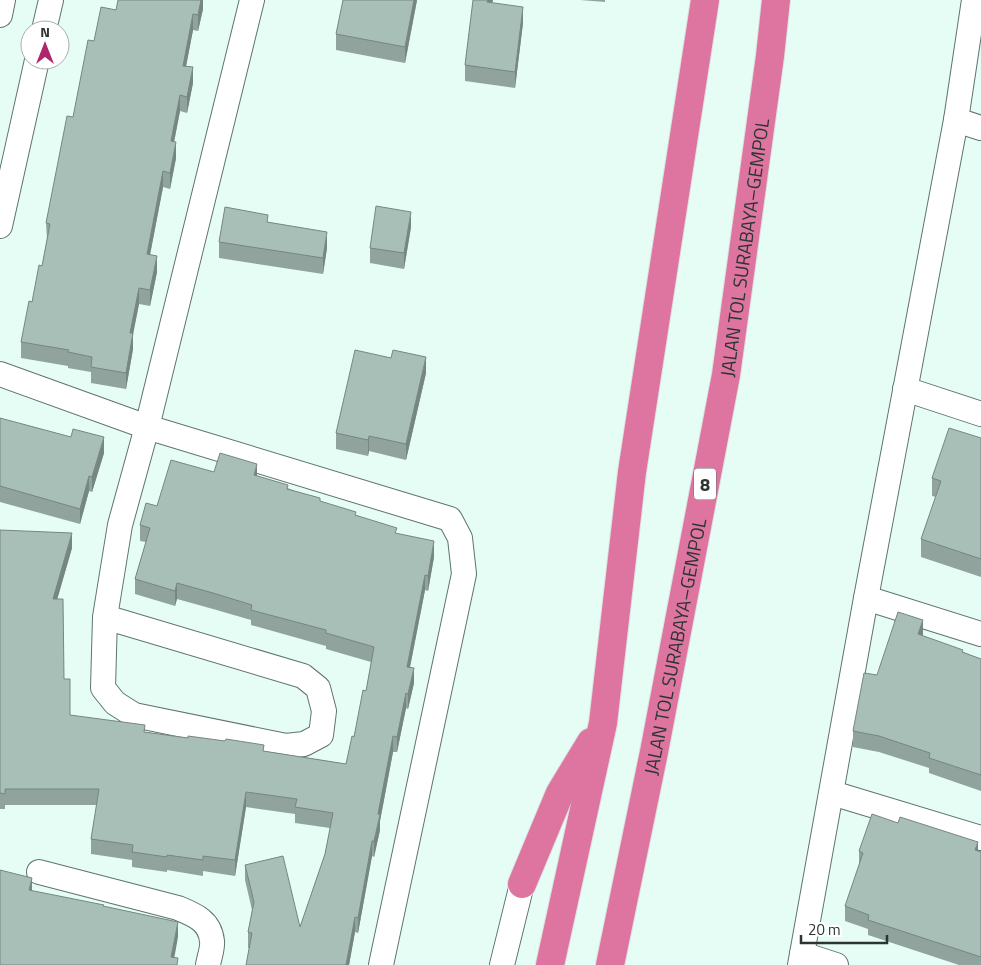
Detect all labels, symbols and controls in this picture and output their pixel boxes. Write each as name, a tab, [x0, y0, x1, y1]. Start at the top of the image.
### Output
north arrow	[20, 20, 70, 70]
text: N	[40, 21, 50, 42]
street label: JALAN TOL SURABAYA–GEMPOL	[711, 116, 776, 379]
road number: 8	[694, 468, 716, 499]
street label: JALAN TOL SURABAYA–GEMPOL	[635, 516, 713, 777]
scale bar	[801, 912, 887, 944]
text: 20 m	[808, 918, 841, 941]

